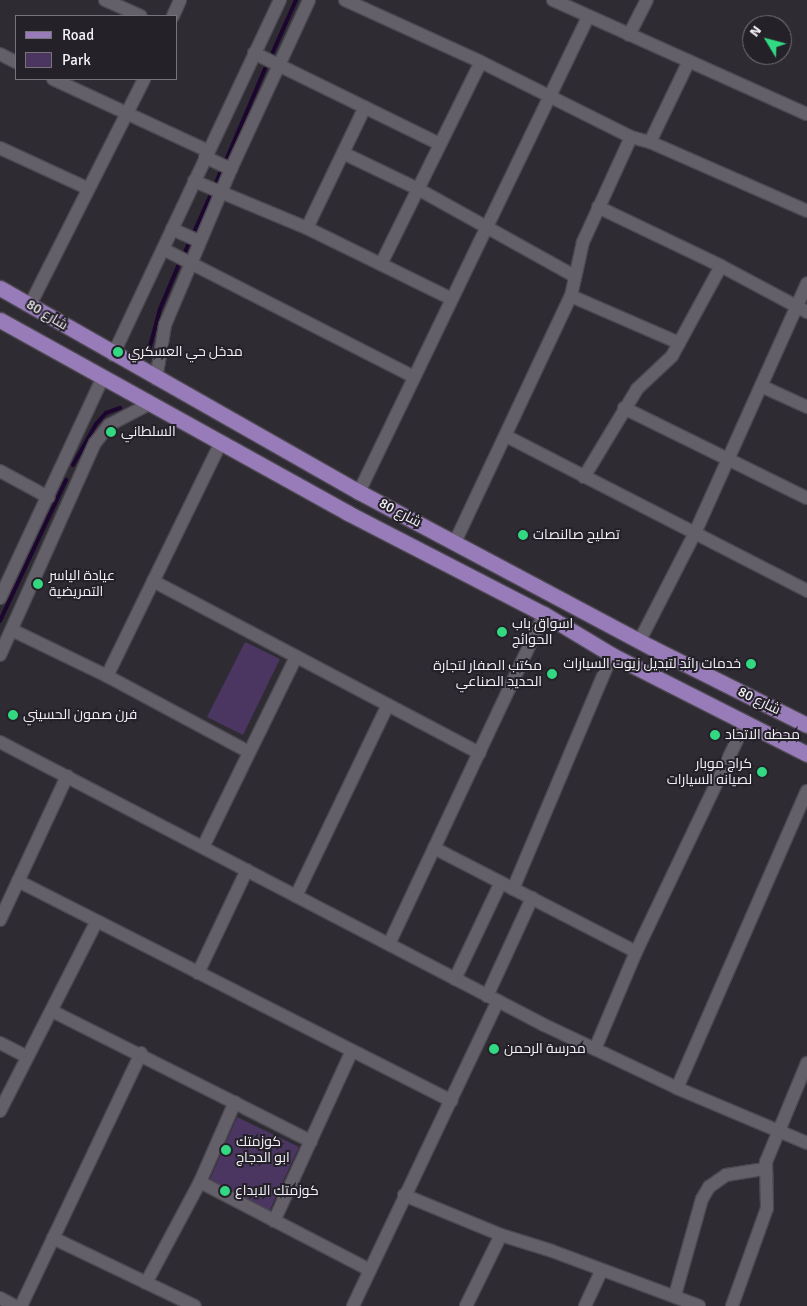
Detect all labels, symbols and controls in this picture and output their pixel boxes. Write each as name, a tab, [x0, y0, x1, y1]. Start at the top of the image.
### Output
legend	[15, 15, 178, 80]
north arrow	[742, 15, 792, 65]
text: N	[746, 22, 765, 40]
text: Road	[62, 26, 94, 44]
text: Park	[62, 51, 91, 69]
street label: شارع 80	[23, 296, 71, 334]
place label: مدخل حي العسكري	[128, 344, 243, 360]
marker: مدخل حي العسكري	[112, 346, 124, 358]
place label: السلطاني	[121, 424, 176, 440]
marker: السلطاني	[105, 426, 117, 438]
street label: شارع 80	[376, 495, 424, 531]
place label: تصليح صالنصات	[533, 527, 620, 543]
marker: تصليح صالنصات	[517, 529, 529, 541]
place label: عيادة الياسر التمريضية	[49, 568, 115, 600]
marker: عيادة الياسر التمريضية	[31, 577, 45, 591]
place label: اسواق باب الحوائج	[512, 616, 573, 648]
marker: اسواق باب الحوائج	[496, 626, 508, 638]
place label: خدمات رائد لتبديل زيوت السيارات	[563, 656, 741, 672]
place label: مكتب الصفار لتجارة الحديد الصناعي	[433, 658, 542, 690]
marker: خدمات رائد لتبديل زيوت السيارات	[745, 658, 757, 670]
marker: مكتب الصفار لتجارة الحديد الصناعي	[546, 668, 558, 680]
street label: شارع 80	[735, 684, 783, 718]
place label: فرن صمون الحسيني	[23, 707, 137, 723]
marker: فرن صمون الحسيني	[7, 709, 19, 721]
place label: محطه الاتحاد	[725, 727, 800, 743]
marker: محطه الاتحاد	[709, 729, 721, 741]
place label: كراج موبار لصيانه السيارات	[667, 756, 752, 789]
marker: كراج موبار لصيانه السيارات	[756, 766, 768, 778]
place label: مدرسة الرحمن	[504, 1041, 586, 1057]
marker: مدرسة الرحمن	[488, 1043, 500, 1055]
place label: كوزمتك ابو الدجاج	[236, 1134, 290, 1166]
marker: كوزمتك ابو الدجاج	[220, 1144, 232, 1156]
place label: كوزمتك الابداع	[235, 1183, 319, 1199]
marker: كوزمتك الابداع	[219, 1185, 231, 1197]

